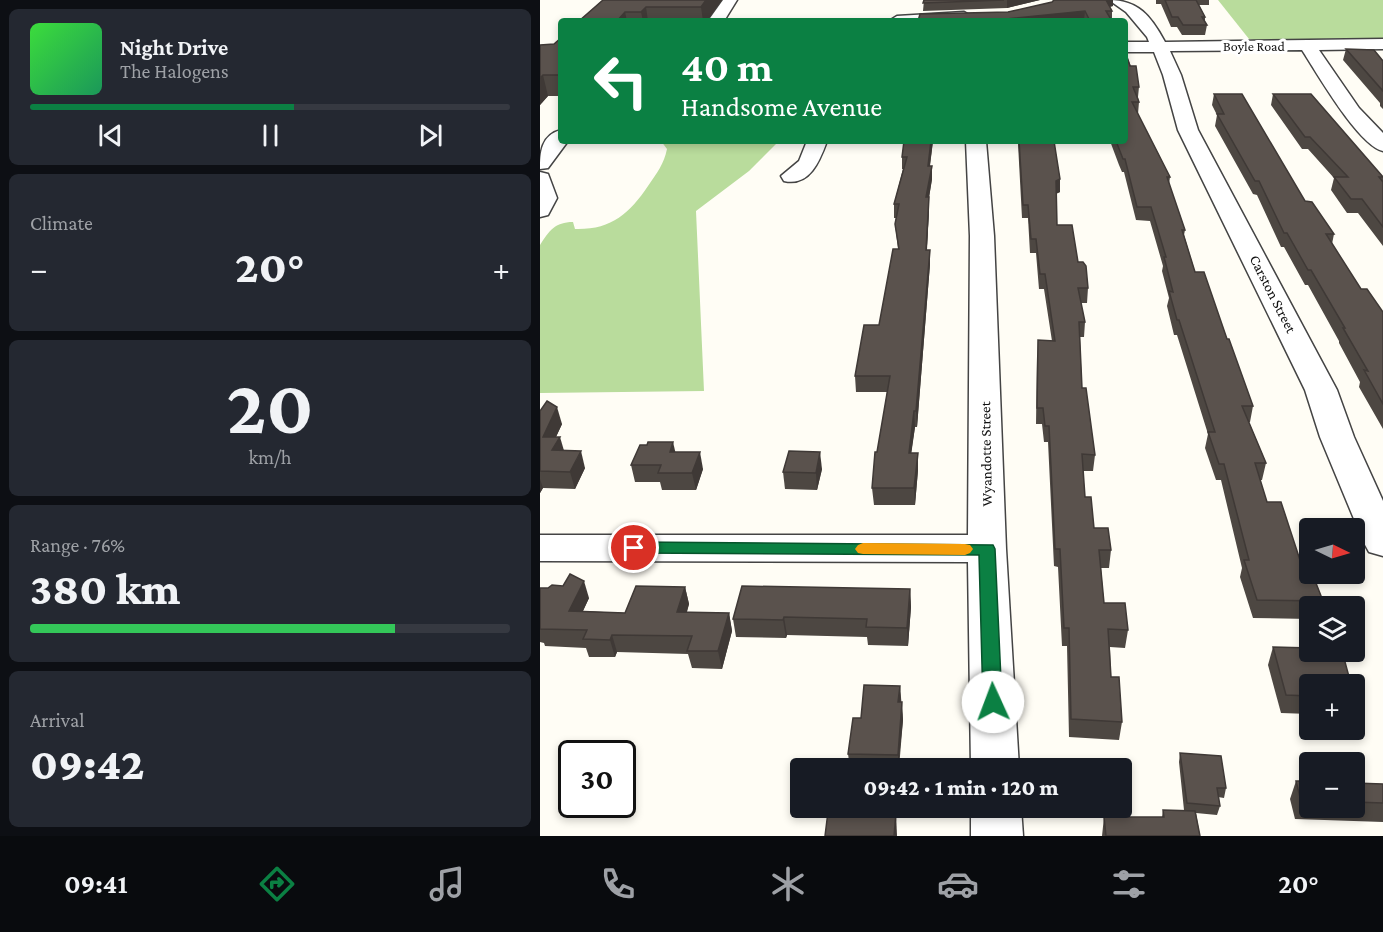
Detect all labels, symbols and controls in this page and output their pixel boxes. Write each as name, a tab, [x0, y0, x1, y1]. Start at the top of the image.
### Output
text: Night Drive	[120, 35, 228, 60]
street label: Boyle Road	[1223, 38, 1286, 54]
icon: left	[582, 42, 660, 120]
text: 40 m	[681, 43, 773, 90]
text: The Halogens	[120, 60, 229, 82]
text: Handsome Avenue	[681, 92, 882, 122]
icon: previous	[94, 119, 127, 152]
icon: pause	[254, 119, 287, 152]
icon: next	[414, 119, 447, 152]
text: Climate	[30, 212, 93, 234]
text: 20°	[235, 242, 305, 292]
text: −	[30, 250, 47, 287]
text: +	[493, 250, 510, 287]
street label: Carston Street	[1247, 252, 1300, 336]
text: 20	[226, 363, 314, 450]
street label: Wyandotte Street	[977, 400, 996, 507]
text: km/h	[248, 446, 292, 468]
north arrow	[1299, 518, 1365, 584]
map controls	[1299, 518, 1365, 818]
pin	[608, 522, 659, 573]
icon: arrive	[617, 531, 650, 564]
text: Range · 76%	[30, 534, 125, 556]
text: 380 km	[30, 564, 180, 614]
button: layers	[1299, 596, 1365, 662]
position arrow	[961, 670, 1025, 734]
button: +	[1299, 674, 1365, 740]
text: Arrival	[30, 709, 84, 731]
text: 09:42	[30, 739, 145, 789]
speed limit sign: 30	[558, 740, 636, 818]
button: −	[1299, 752, 1365, 818]
text: 09:42 · 1 min · 120 m	[863, 775, 1059, 800]
icon: directions	[256, 863, 298, 905]
icon: music	[426, 863, 468, 905]
icon: phone	[597, 863, 639, 905]
icon: climate	[767, 863, 809, 905]
icon: car	[937, 863, 979, 905]
icon: filters	[1108, 863, 1150, 905]
text: 09:41	[64, 869, 128, 899]
text: 20°	[1278, 869, 1319, 899]

